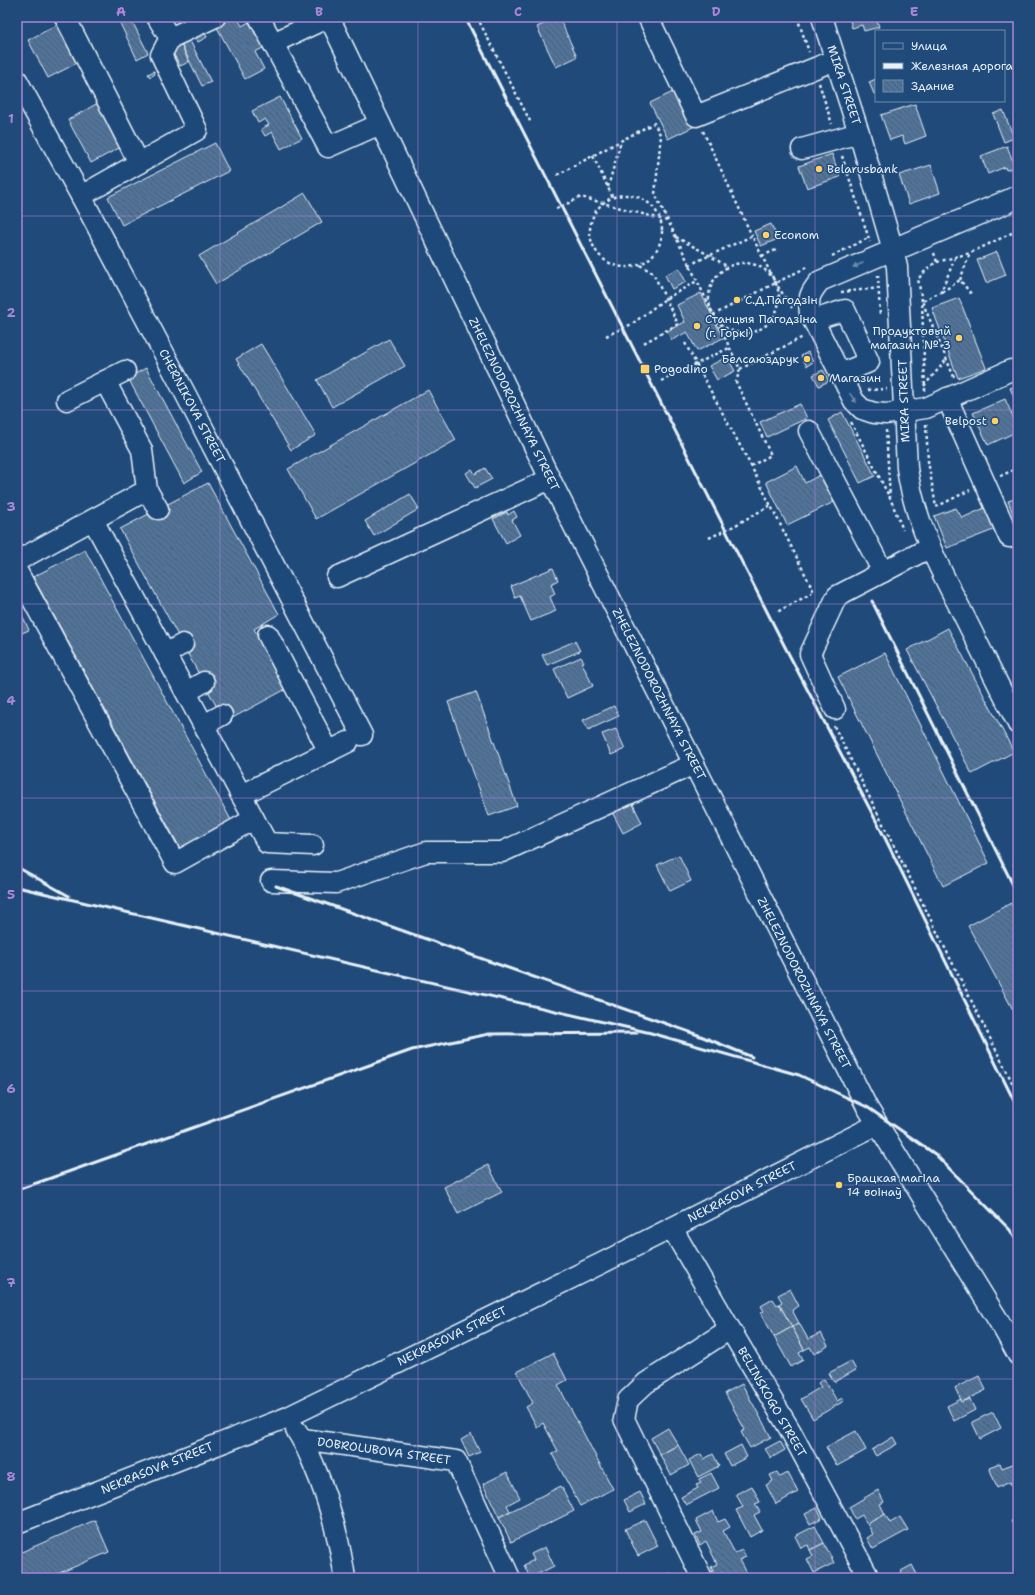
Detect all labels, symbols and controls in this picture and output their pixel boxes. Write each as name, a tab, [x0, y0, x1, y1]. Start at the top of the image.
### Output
text: A	[116, 3, 126, 20]
text: B	[315, 3, 323, 20]
text: C	[514, 3, 522, 20]
text: D	[711, 3, 721, 20]
text: E	[910, 3, 919, 20]
legend	[875, 30, 1005, 102]
text: Улица	[911, 38, 948, 54]
street label: MIRA STREET	[824, 43, 865, 128]
text: Железная дорога	[911, 58, 1014, 74]
text: Здание	[911, 78, 955, 94]
text: 1	[8, 110, 14, 127]
place label: Belarusbank	[827, 161, 898, 177]
marker: Belarusbank	[814, 164, 824, 174]
place label: Econom	[774, 227, 819, 243]
marker: Econom	[761, 230, 771, 240]
one-way arrow	[851, 263, 863, 269]
place label: С.Д.Пагодзін	[745, 292, 818, 308]
marker: С.Д.Пагодзін	[732, 295, 742, 305]
text: 2	[6, 304, 16, 321]
place label: Станцыя Пагодзіна (г. Горкі)	[705, 311, 818, 341]
street label: ZHELEZNODOROZHNAYA STREET	[465, 315, 563, 494]
marker: Станцыя Пагодзіна (г. Горкі)	[692, 321, 702, 331]
place label: Продуктовый магазин № 3	[870, 323, 951, 353]
marker: Продуктовый магазин № 3	[954, 333, 964, 343]
street label: CHERNIKOVA STREET	[155, 346, 229, 466]
place label: Белсаюздрук	[721, 351, 800, 367]
marker: Белсаюздрук	[802, 354, 812, 364]
street label: MIRA STREET	[895, 359, 913, 443]
place label: Pogodino	[654, 361, 708, 377]
marker: Pogodino	[639, 363, 651, 375]
place label: Магазин	[829, 370, 881, 386]
marker: Магазин	[816, 373, 826, 383]
one-way arrow	[849, 393, 857, 404]
place label: Belpost	[945, 413, 987, 429]
marker: Belpost	[990, 416, 1000, 426]
text: 3	[6, 498, 16, 515]
street label: ZHELEZNODOROZHNAYA STREET	[609, 605, 710, 783]
text: 4	[6, 692, 16, 709]
text: 5	[7, 886, 15, 903]
street label: ZHELEZNODOROZHNAYA STREET	[754, 894, 855, 1072]
text: 6	[6, 1080, 16, 1097]
street label: NEKRASOVA STREET	[685, 1157, 800, 1226]
place label: Брацкая магіла 14 воінаў	[847, 1170, 940, 1200]
marker: Брацкая магіла 14 воінаў	[834, 1180, 844, 1190]
text: 7	[6, 1274, 16, 1291]
street label: NEKRASOVA STREET	[395, 1302, 510, 1369]
street label: BELINSKOGO STREET	[734, 1344, 810, 1461]
street label: DOBROLUBOVA STREET	[316, 1434, 452, 1468]
street label: NEKRASOVA STREET	[98, 1438, 216, 1498]
text: 8	[6, 1468, 16, 1485]

